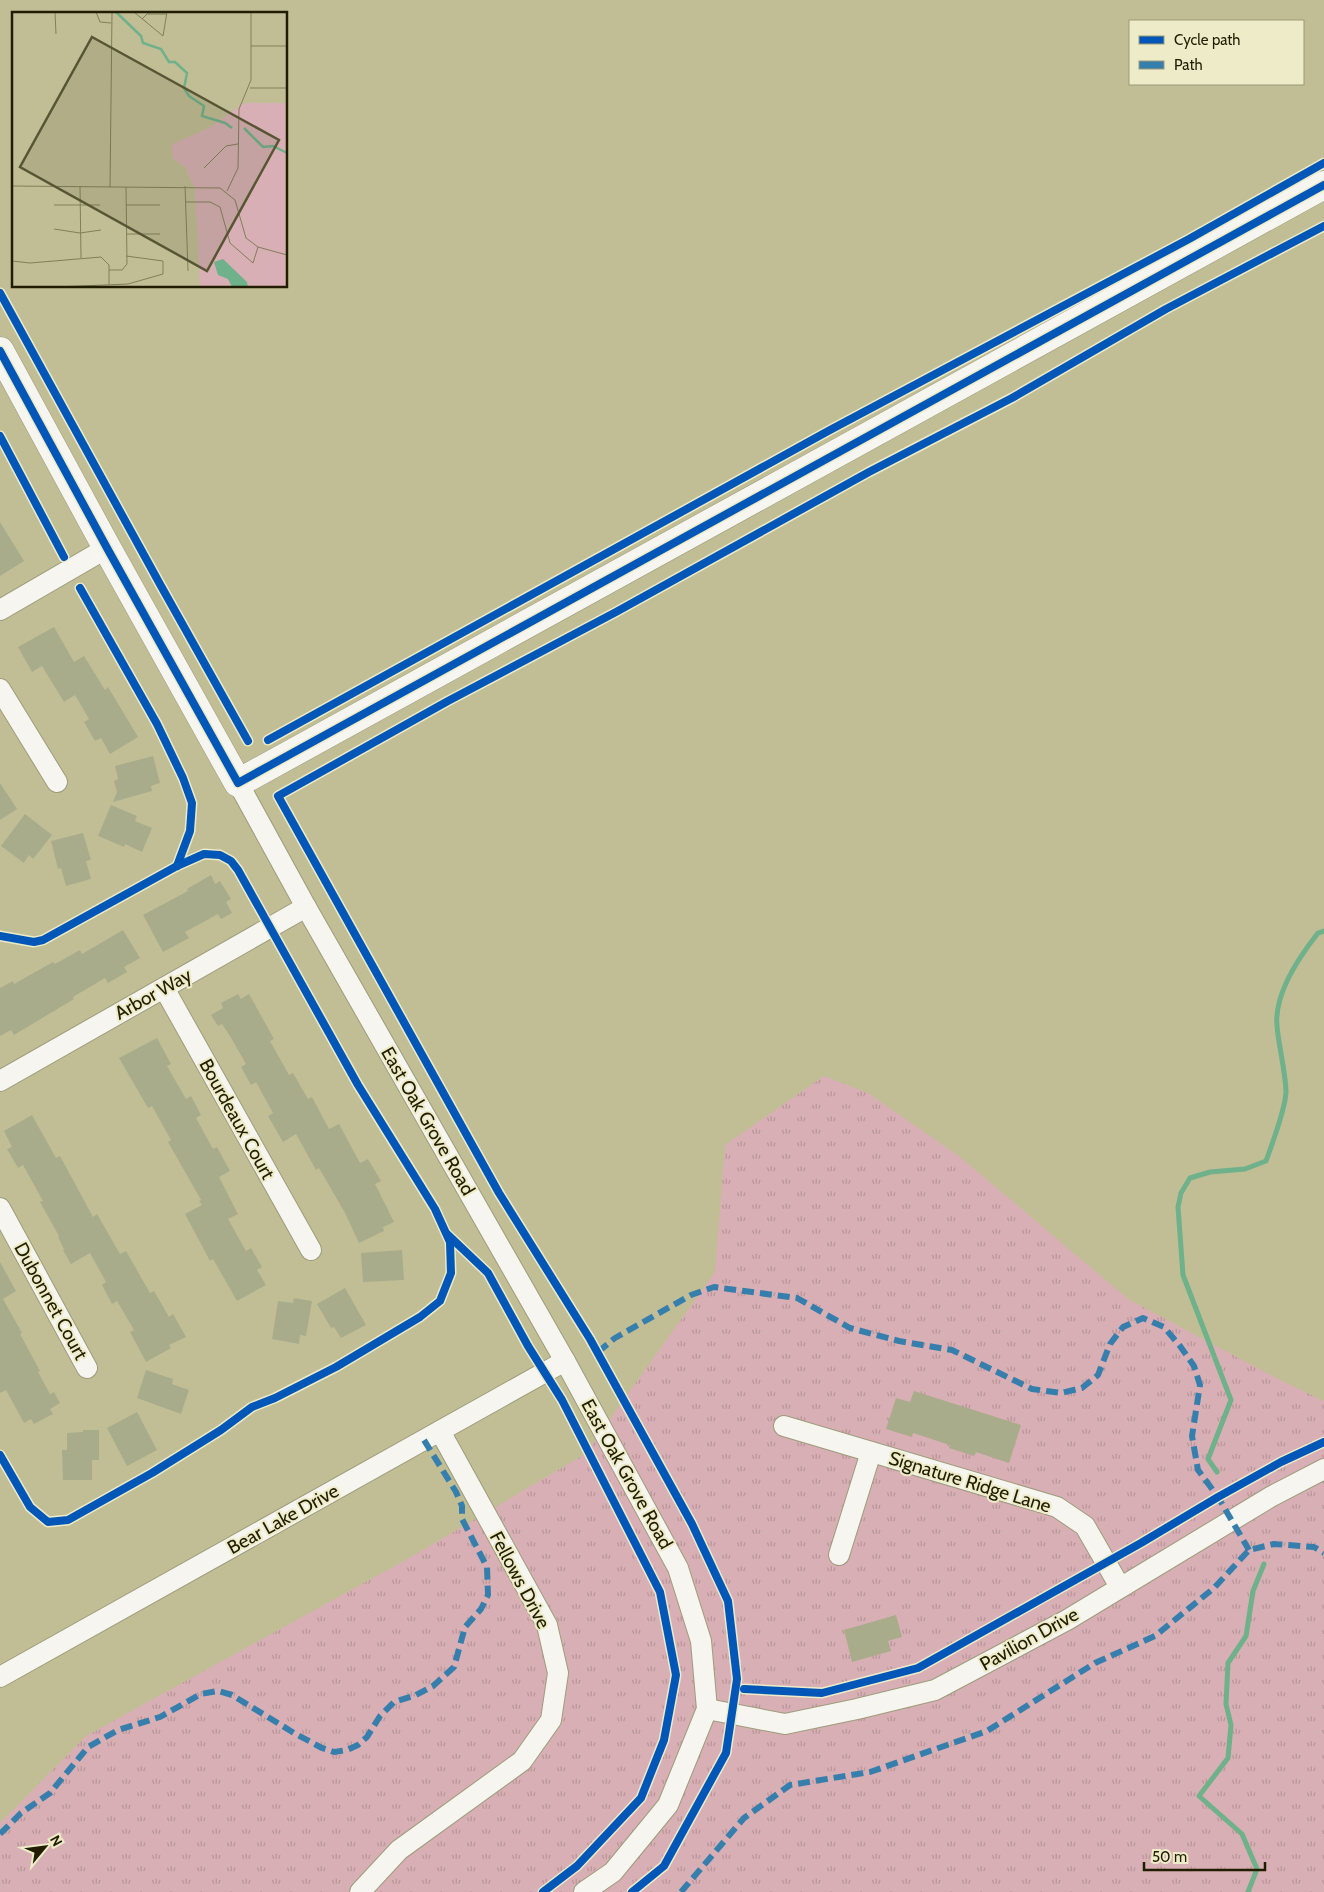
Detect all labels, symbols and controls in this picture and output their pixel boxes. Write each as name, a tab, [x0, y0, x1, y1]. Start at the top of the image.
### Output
inset map	[12, 12, 288, 288]
legend	[1129, 20, 1304, 85]
text: Cycle path	[1174, 31, 1240, 49]
text: Path	[1174, 56, 1203, 74]
street label: Arbor Way	[110, 963, 196, 1025]
street label: East Oak Grove Road	[376, 1043, 480, 1199]
street label: Bourdeaux Court	[194, 1055, 280, 1184]
street label: Dubonnet Court	[9, 1238, 93, 1364]
street label: East Oak Grove Road	[576, 1395, 678, 1553]
street label: Signature Ridge Lane	[886, 1446, 1054, 1518]
street label: Bear Lake Drive	[223, 1479, 343, 1559]
street label: Fellows Drive	[485, 1528, 555, 1633]
street label: Pavilion Drive	[976, 1602, 1083, 1676]
north arrow	[20, 1822, 70, 1872]
text: N	[46, 1832, 67, 1849]
scale bar	[1144, 1840, 1265, 1872]
text: 50 m	[1152, 1848, 1187, 1866]

